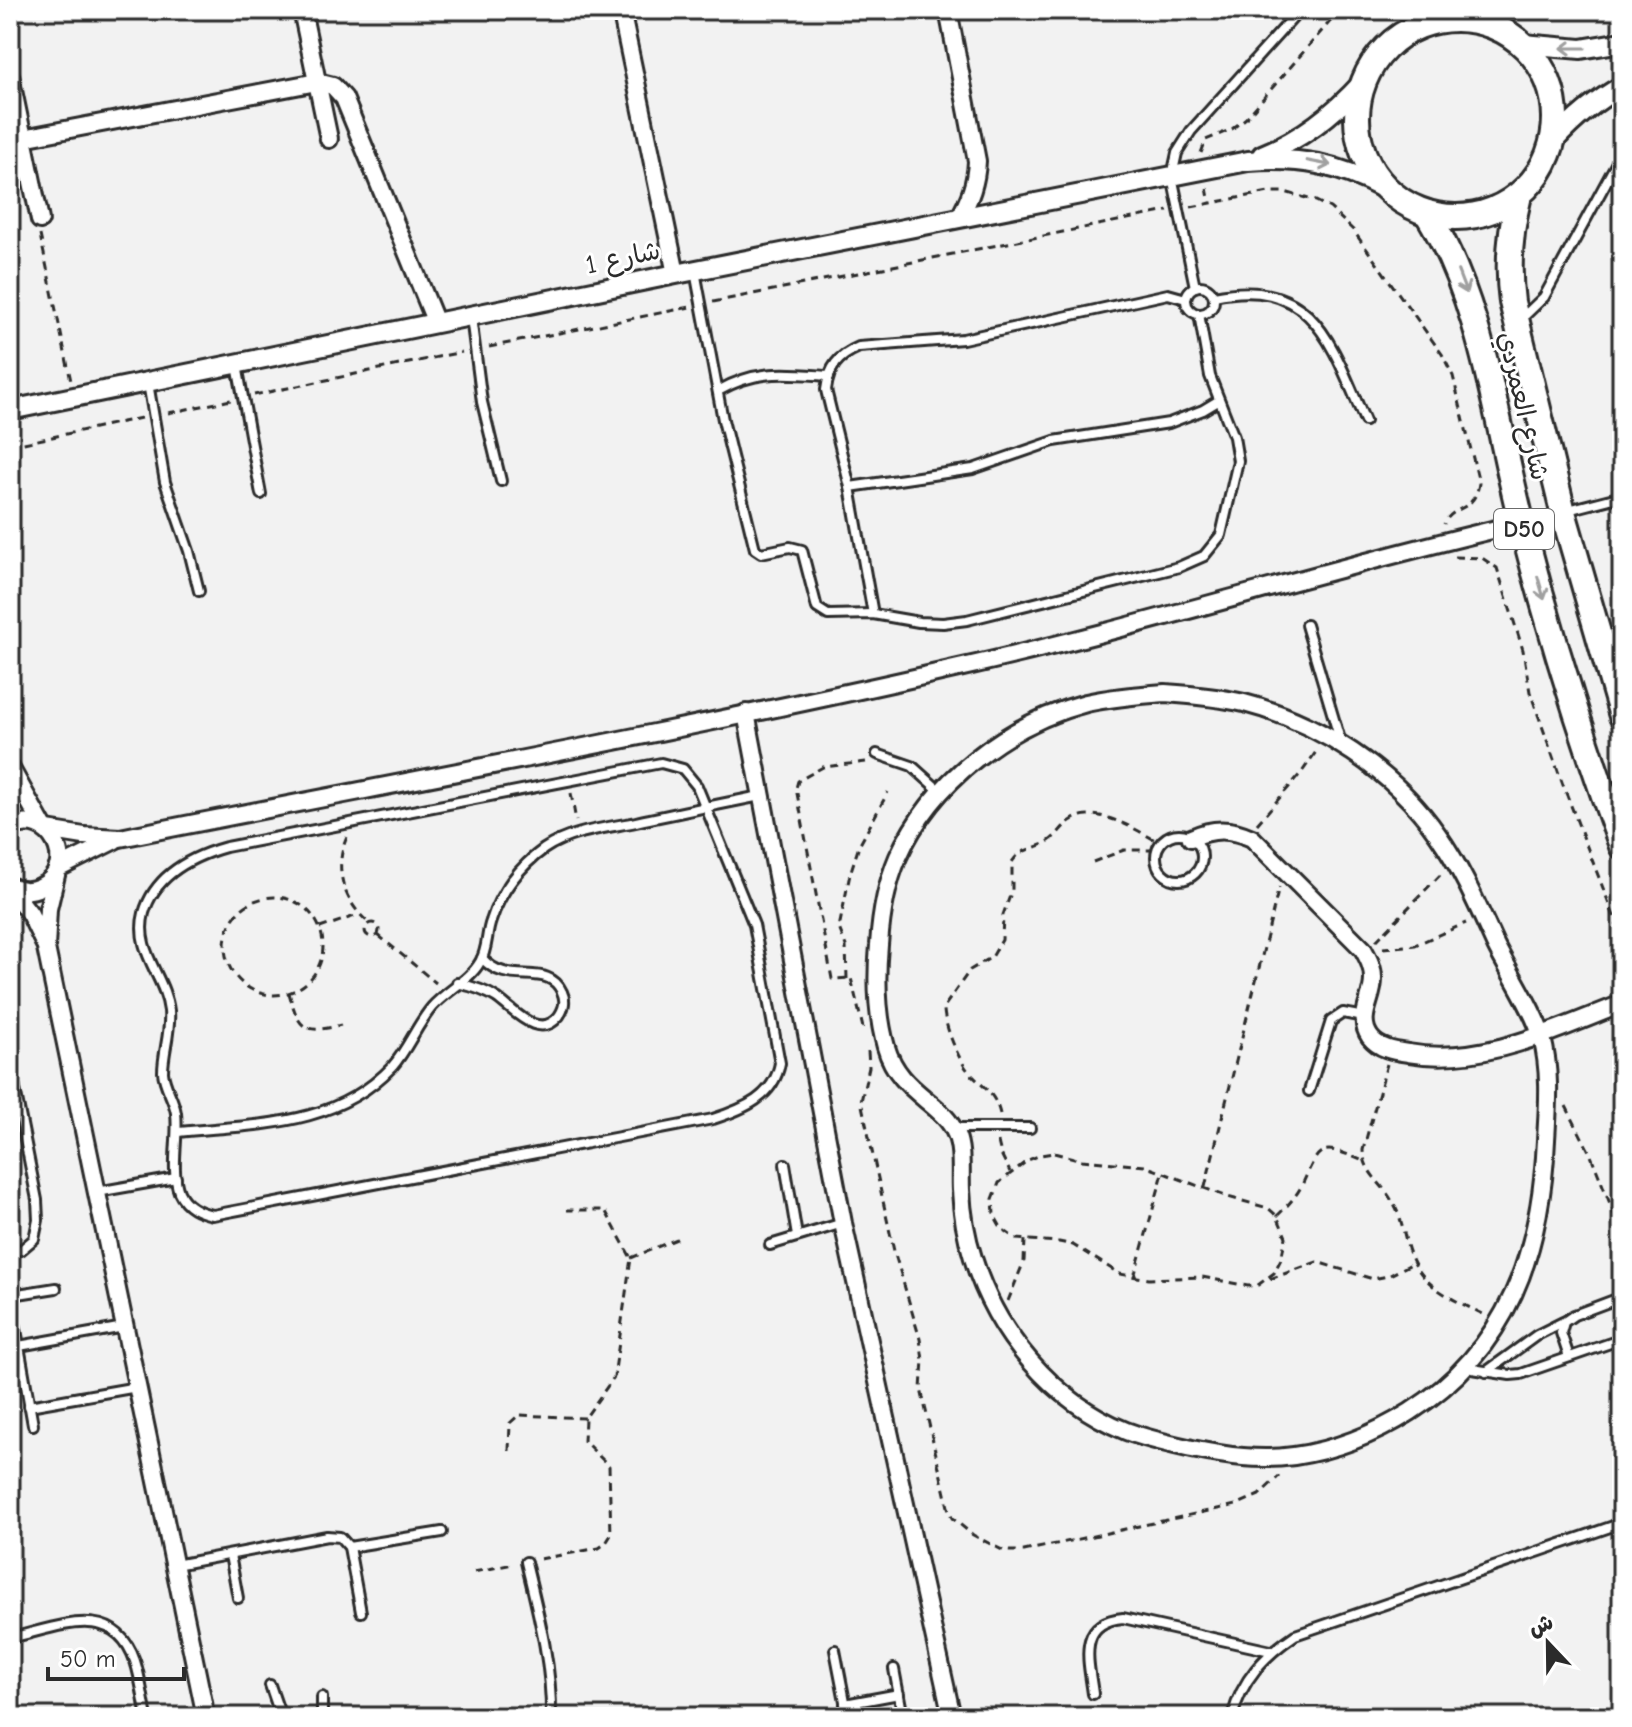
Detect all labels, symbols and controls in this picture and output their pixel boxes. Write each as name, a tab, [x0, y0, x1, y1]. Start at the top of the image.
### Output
one-way arrow	[1560, 40, 1587, 56]
one-way arrow	[1306, 157, 1331, 172]
street label: شارع 1	[583, 236, 663, 282]
one-way arrow	[1456, 270, 1470, 294]
street label: شارع العمردي	[1488, 329, 1555, 484]
road number: D50	[1494, 509, 1554, 549]
one-way arrow	[1534, 575, 1549, 601]
north arrow	[1508, 1603, 1588, 1683]
text: ش	[1525, 1609, 1557, 1642]
scale bar	[48, 1631, 184, 1681]
text: 50 m	[60, 1645, 116, 1673]

